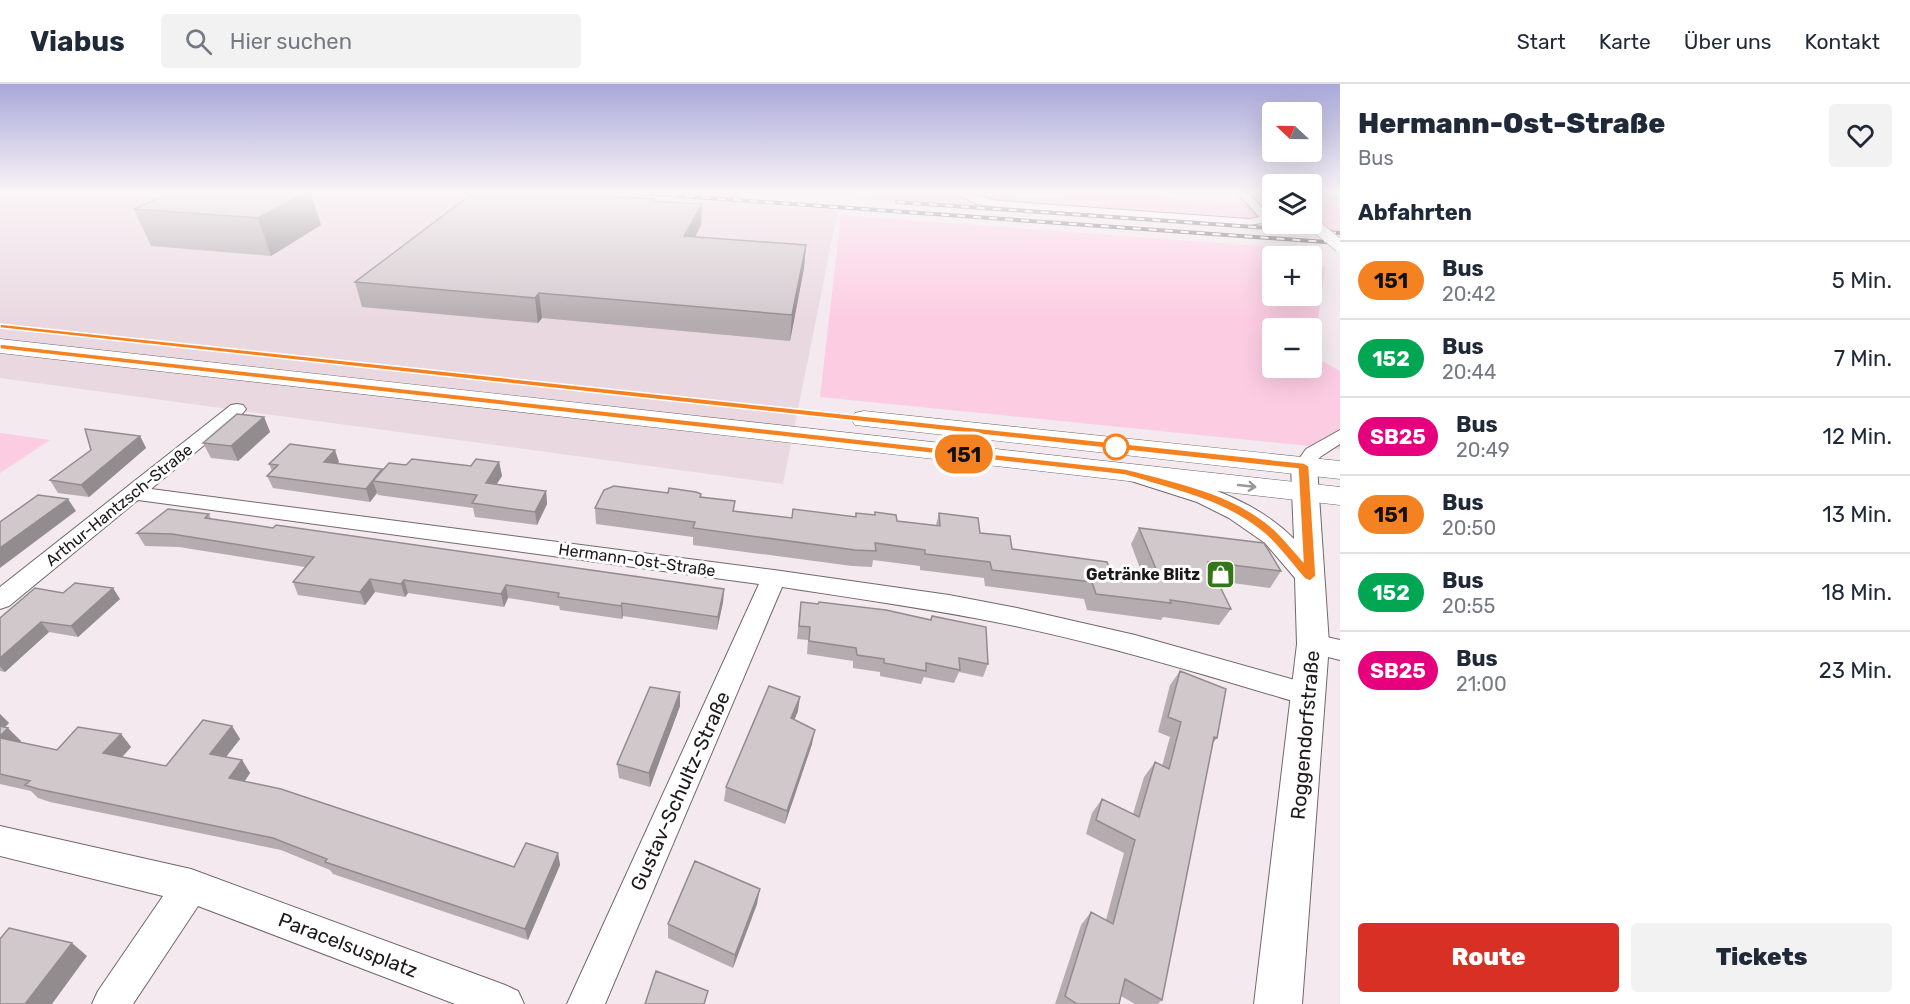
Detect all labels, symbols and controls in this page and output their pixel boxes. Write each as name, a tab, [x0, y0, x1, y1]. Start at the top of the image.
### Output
search box	[161, 14, 581, 68]
text: Viabus	[30, 25, 125, 58]
icon: search	[182, 25, 215, 58]
text: Hier suchen	[230, 28, 352, 55]
text: Start	[1517, 29, 1566, 54]
text: Karte	[1599, 29, 1651, 54]
text: Über uns	[1684, 29, 1772, 54]
text: Kontakt	[1805, 29, 1880, 54]
north arrow	[1262, 102, 1322, 162]
map controls	[1262, 102, 1322, 378]
button: heart	[1829, 104, 1892, 167]
text: Hermann-Ost-Straße	[1358, 107, 1665, 140]
text: Bus	[1358, 146, 1394, 170]
button: layers	[1262, 174, 1322, 234]
text: Abfahrten	[1358, 199, 1472, 226]
button: +	[1262, 246, 1322, 306]
text: Bus	[1442, 255, 1484, 282]
text: 5 Min.	[1832, 267, 1892, 294]
text: 151	[1374, 268, 1408, 293]
text: 20:42	[1442, 282, 1496, 306]
button: −	[1262, 318, 1322, 378]
text: Bus	[1442, 333, 1484, 360]
text: 7 Min.	[1834, 345, 1892, 372]
text: 152	[1372, 346, 1410, 371]
text: 20:44	[1442, 360, 1496, 384]
text: Bus	[1456, 411, 1498, 438]
text: 12 Min.	[1823, 423, 1892, 450]
text: SB25	[1370, 424, 1426, 449]
line badge: 151	[930, 434, 998, 473]
unlabelled marker	[1103, 434, 1129, 460]
text: 20:49	[1456, 438, 1510, 462]
street label: Arthur-Hantzsch-Straße	[42, 440, 196, 570]
text: 151	[947, 442, 981, 467]
one-way arrow	[1237, 481, 1257, 492]
text: Bus	[1442, 489, 1484, 516]
text: 13 Min.	[1822, 501, 1892, 528]
text: 151	[1374, 502, 1408, 527]
text: 20:50	[1442, 516, 1496, 540]
street label: Hermann-Ost-Straße	[557, 540, 717, 580]
shop icon: Getränke Blitz	[1205, 558, 1237, 590]
place label: Getränke Blitz	[1086, 565, 1200, 584]
text: Bus	[1442, 567, 1484, 594]
text: 18 Min.	[1822, 579, 1892, 606]
text: 152	[1372, 580, 1410, 605]
text: 20:55	[1442, 594, 1495, 618]
text: Bus	[1456, 645, 1498, 672]
street label: Roggendorfstraße	[1286, 649, 1324, 821]
text: 23 Min.	[1819, 657, 1892, 684]
text: SB25	[1370, 658, 1426, 683]
text: 21:00	[1456, 672, 1507, 696]
street label: Gustav-Schultz-Straße	[625, 688, 735, 894]
street label: Paracelsusplatz	[275, 907, 421, 983]
button: Route	[1358, 923, 1619, 992]
button: Tickets	[1631, 923, 1892, 992]

